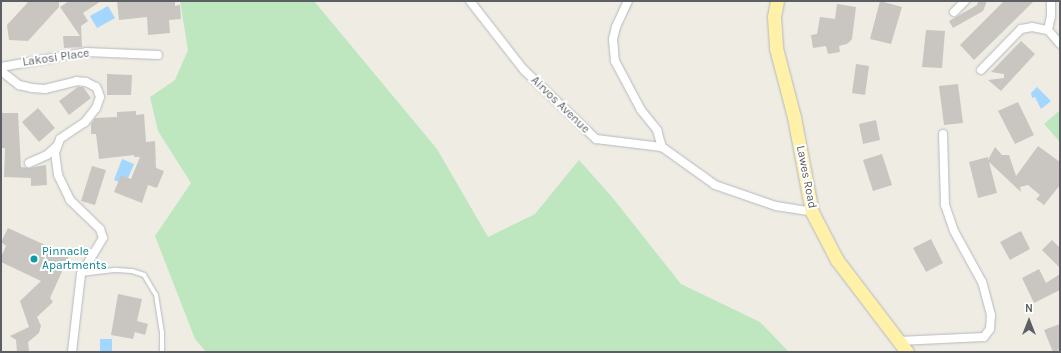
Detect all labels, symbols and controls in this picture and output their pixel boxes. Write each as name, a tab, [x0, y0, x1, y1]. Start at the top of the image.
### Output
street label: Lakosi Place	[22, 46, 90, 70]
street label: Airvos Avenue	[528, 73, 592, 137]
street label: Lawes Road	[793, 144, 819, 210]
place label: Pinnacle Apartments	[42, 245, 107, 273]
marker: Pinnacle Apartments	[29, 254, 39, 264]
north arrow	[1009, 301, 1049, 341]
text: N	[1025, 302, 1033, 315]

